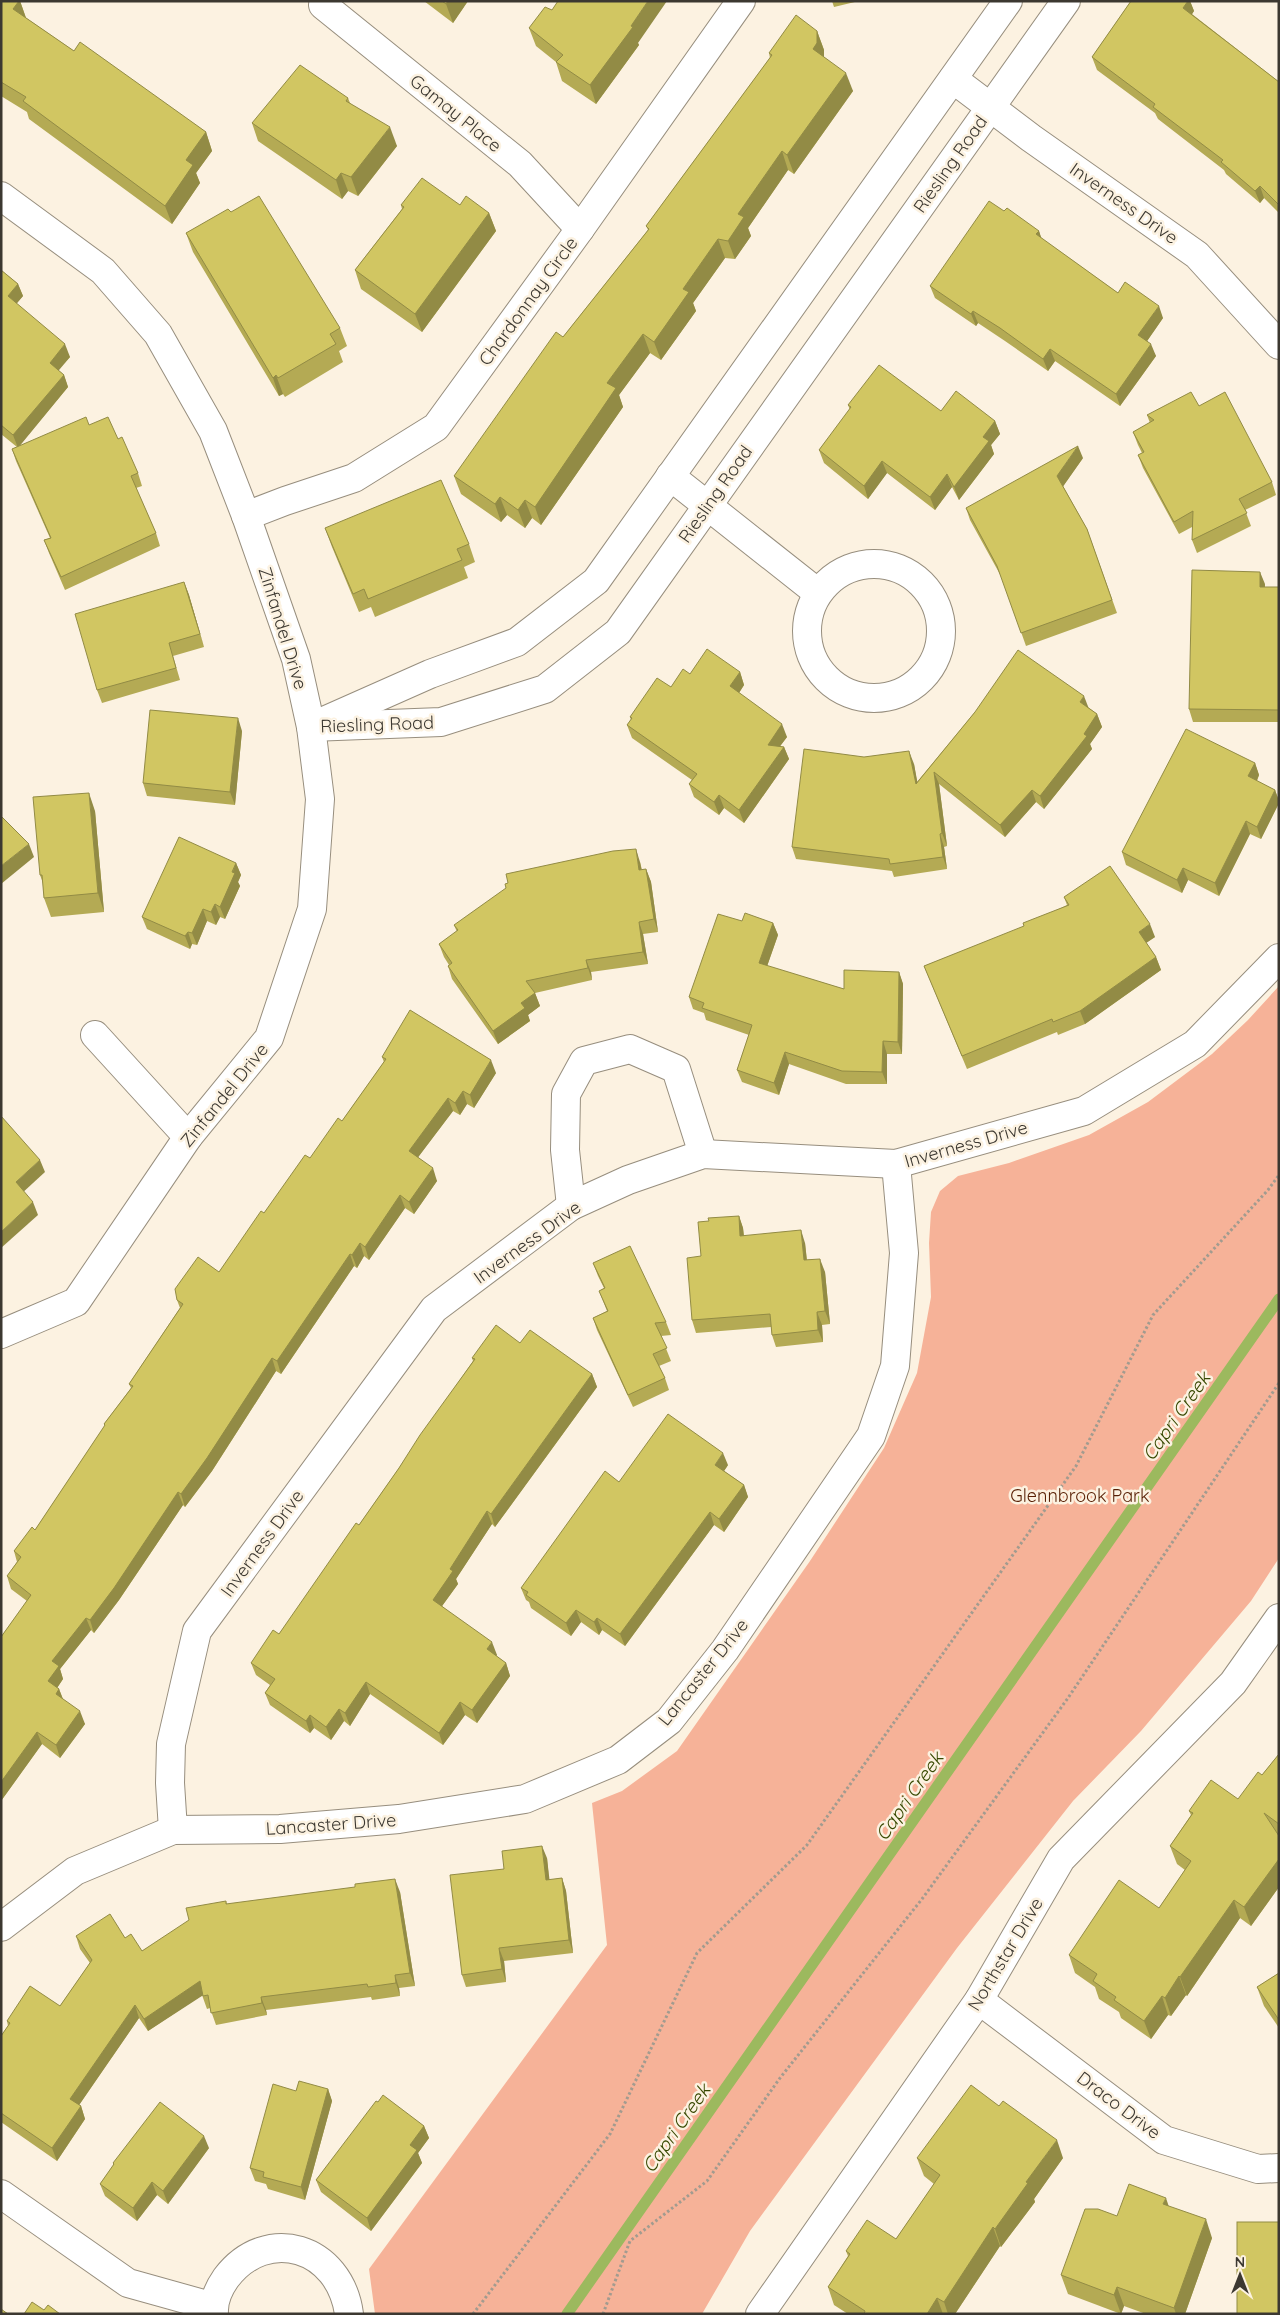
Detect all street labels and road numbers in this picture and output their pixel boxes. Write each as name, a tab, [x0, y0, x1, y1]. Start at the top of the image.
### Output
street label: Gamay Place	[405, 69, 507, 157]
street label: Riesling Road	[908, 111, 992, 217]
street label: Inverness Drive	[1065, 157, 1183, 249]
street label: Chardonnay Circle	[474, 232, 582, 370]
street label: Riesling Road	[673, 441, 757, 547]
street label: Zinfandel Drive	[253, 564, 313, 692]
street label: Riesling Road	[320, 711, 434, 737]
street label: Zinfandel Drive	[175, 1038, 273, 1152]
street label: Inverness Drive	[902, 1115, 1030, 1173]
street label: Inverness Drive	[469, 1195, 585, 1289]
street label: Inverness Drive	[215, 1485, 309, 1601]
street label: Lancaster Drive	[653, 1614, 753, 1730]
street label: Lancaster Drive	[265, 1808, 397, 1840]
street label: Northstar Drive	[962, 1893, 1048, 2015]
street label: Draco Drive	[1073, 2066, 1165, 2144]

